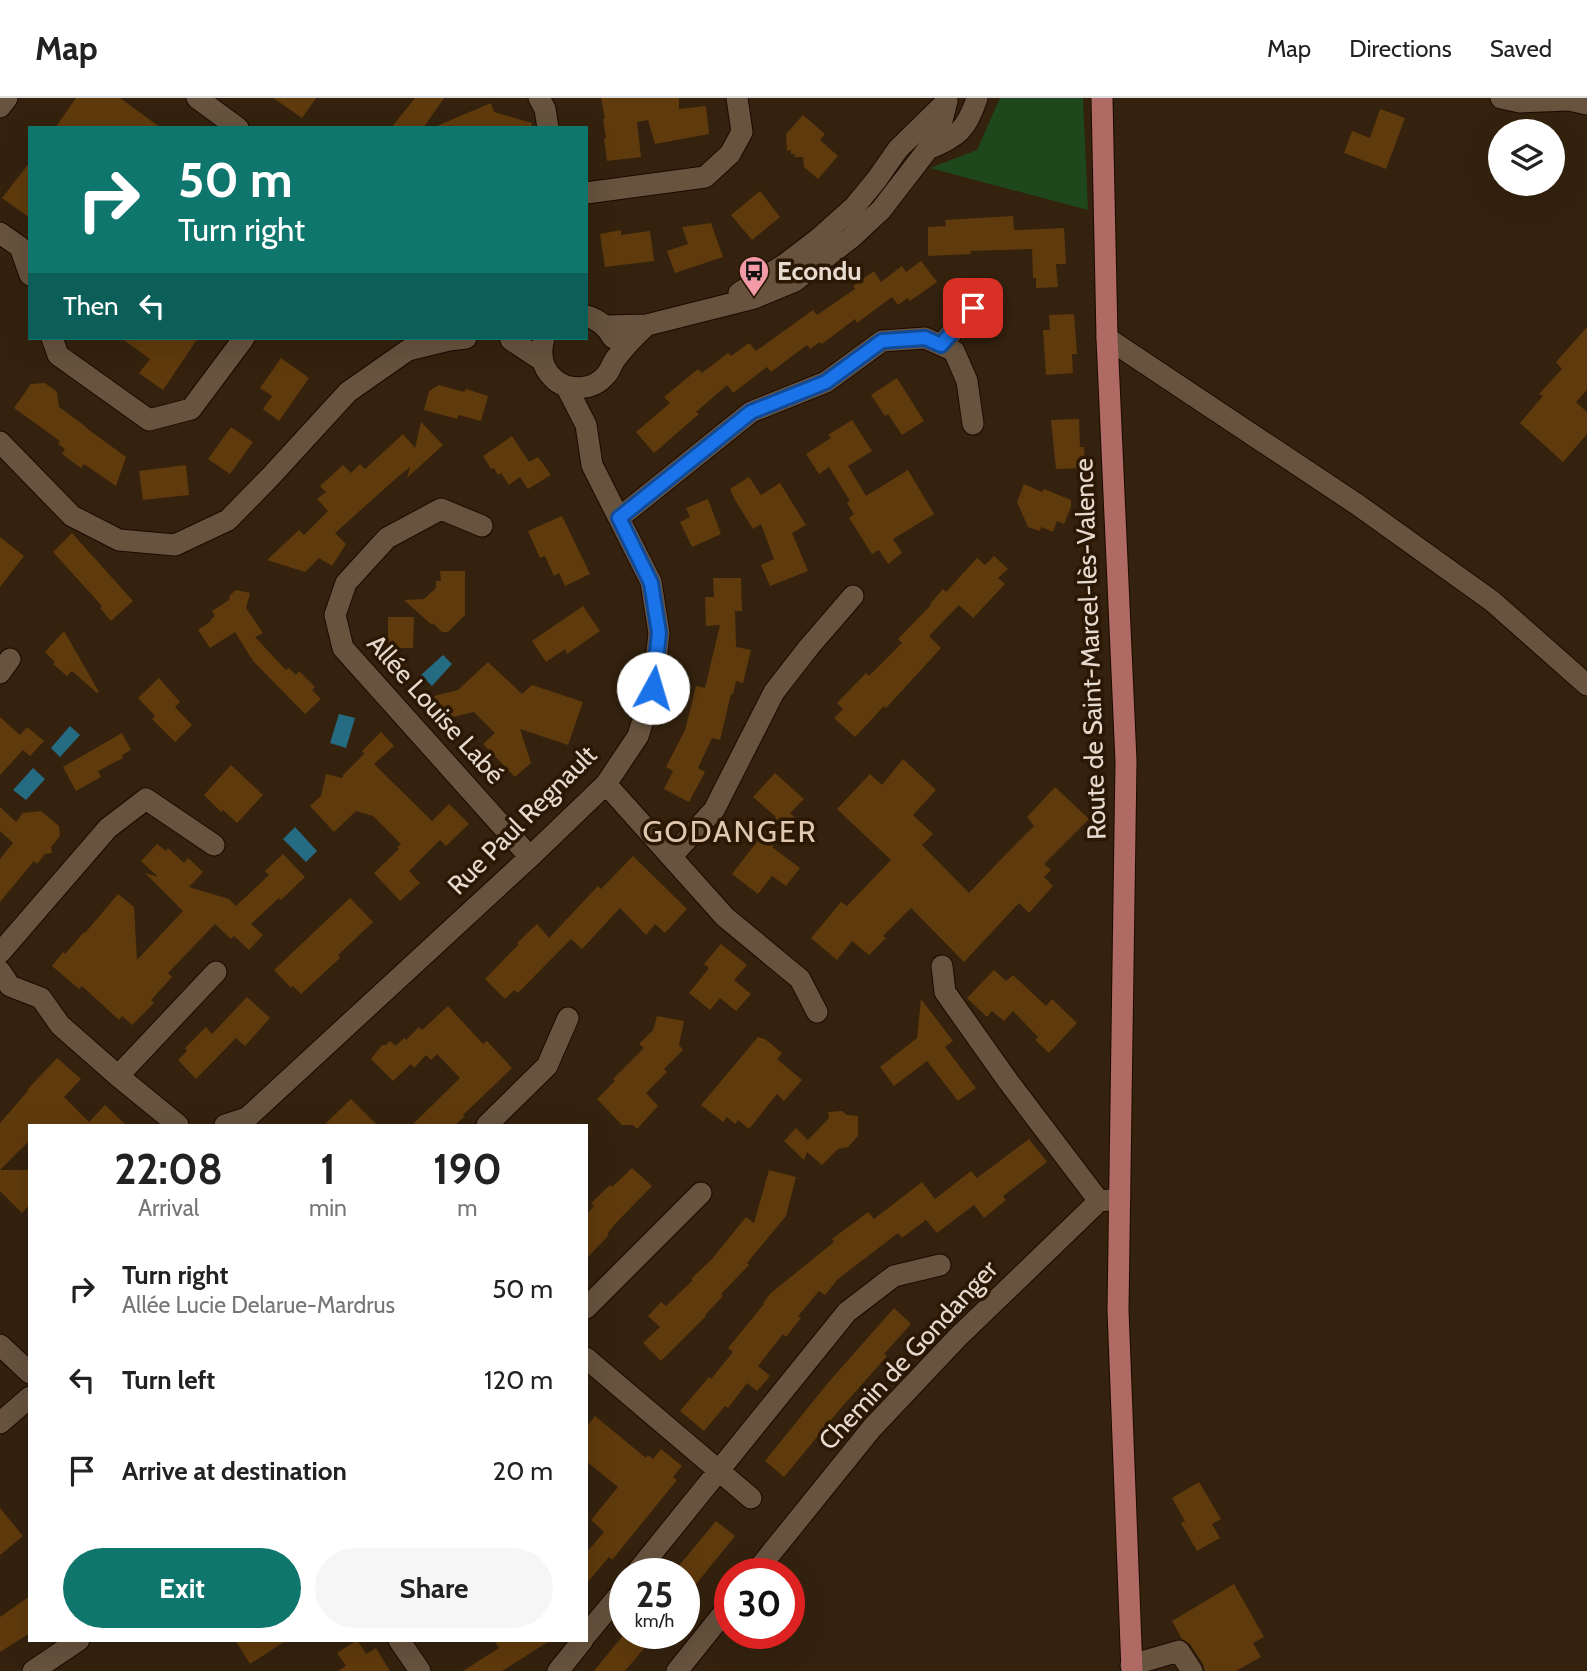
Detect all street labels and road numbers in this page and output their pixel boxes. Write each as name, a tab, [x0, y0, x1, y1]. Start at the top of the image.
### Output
street label: Route de Saint-Marcel-lès-Valence	[1067, 458, 1113, 840]
street label: Allée Louise Labé	[361, 628, 511, 790]
street label: Rue Paul Regnault	[441, 739, 603, 901]
street label: Chemin de Gondanger	[812, 1253, 1005, 1457]

